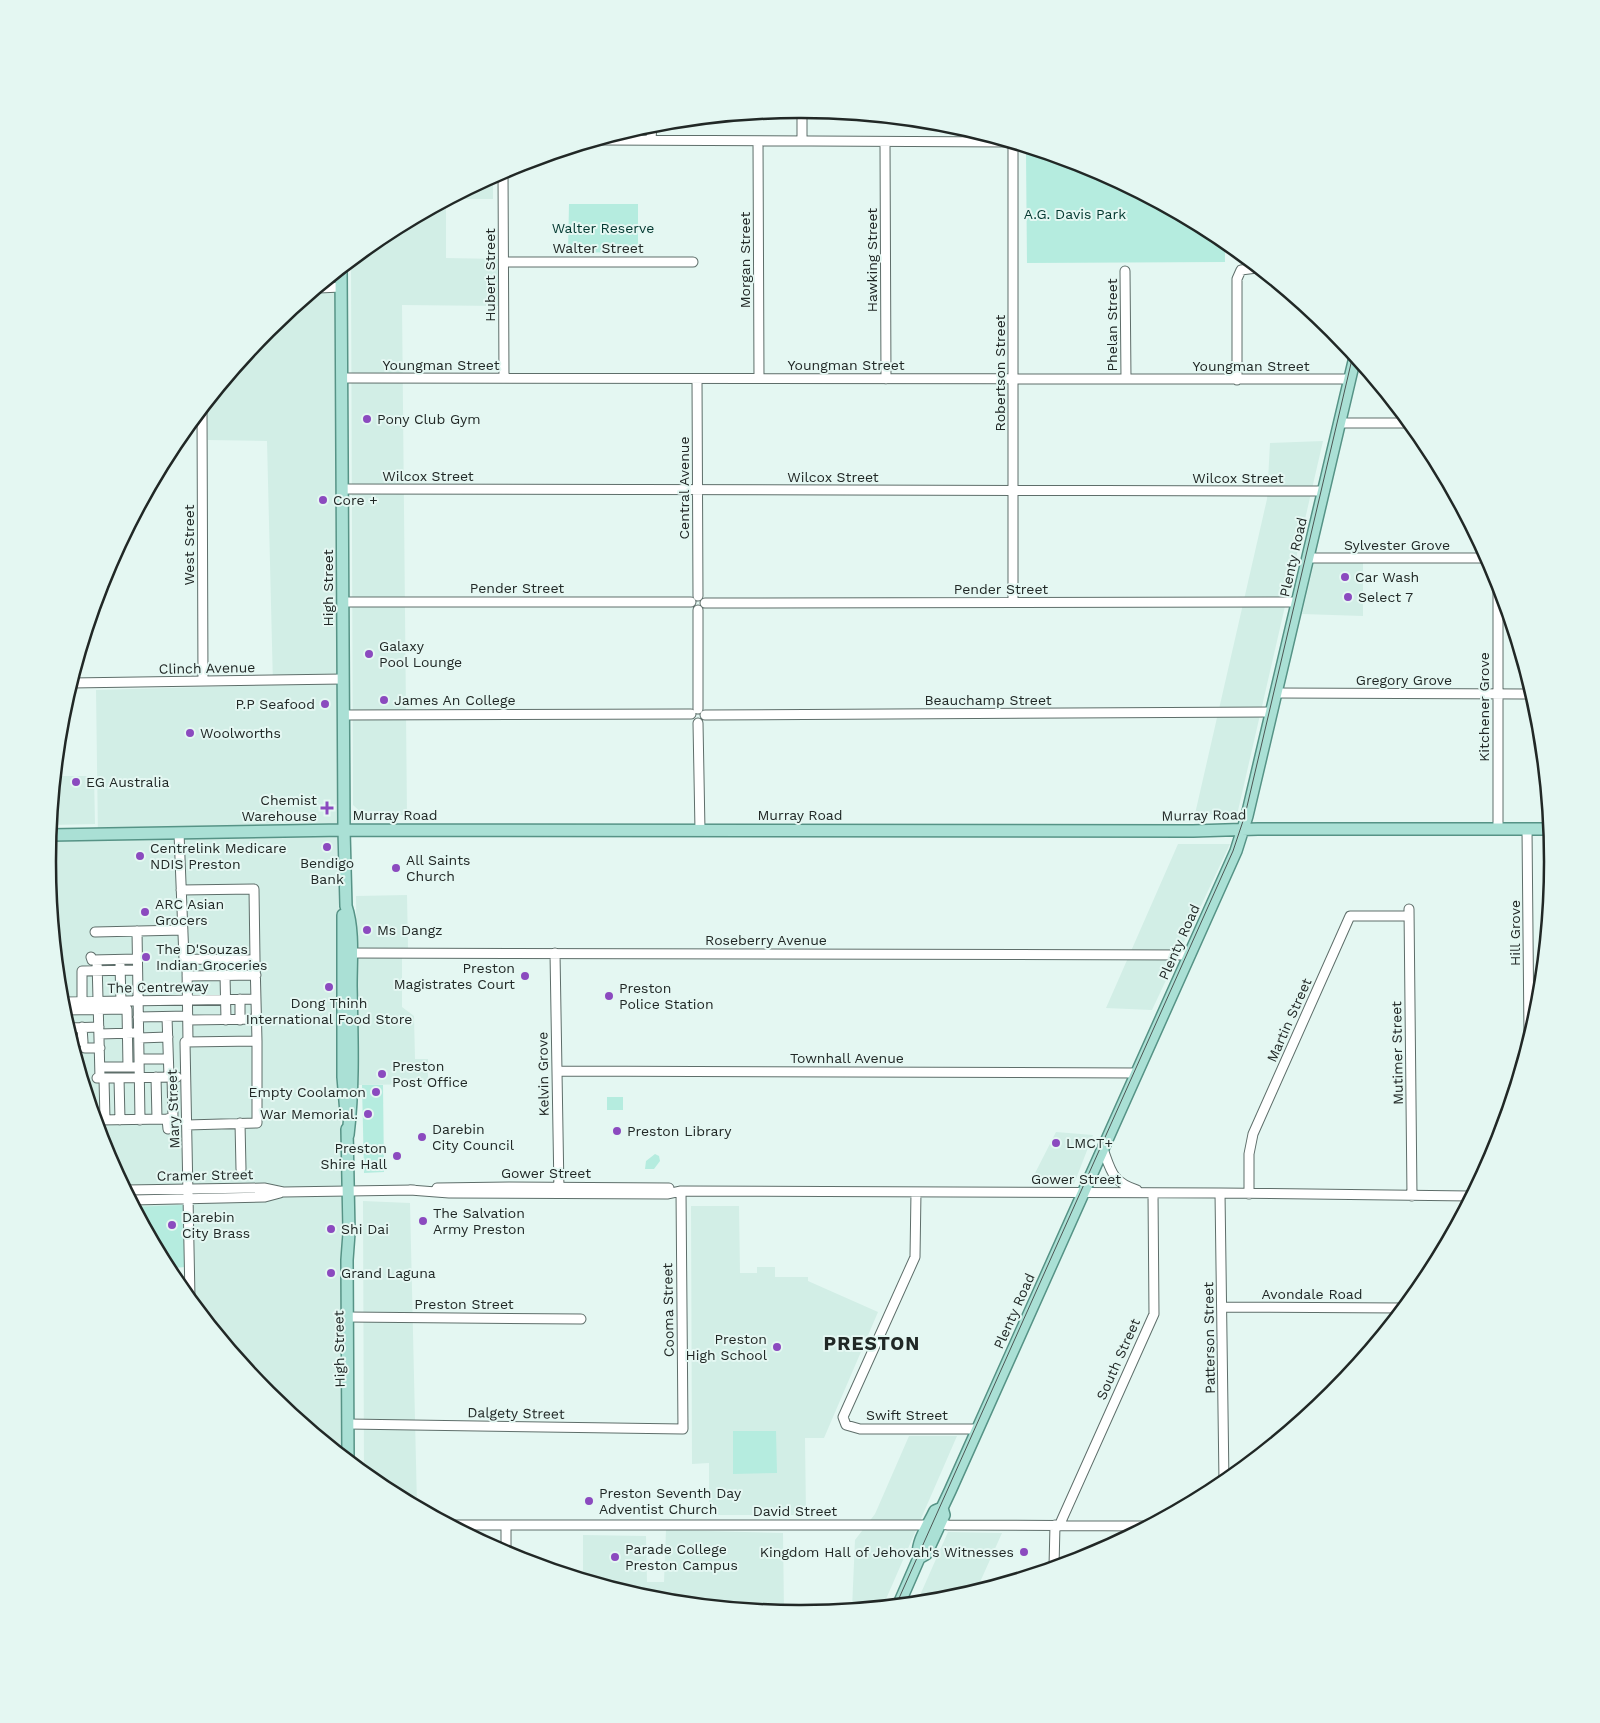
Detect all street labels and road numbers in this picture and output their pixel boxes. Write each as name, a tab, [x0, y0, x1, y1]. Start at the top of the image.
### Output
street label: Hawking Street	[864, 208, 880, 312]
street label: Morgan Street	[737, 212, 753, 308]
street label: Hubert Street	[482, 228, 498, 322]
street label: Walter Street	[552, 240, 644, 256]
street label: Phelan Street	[1104, 278, 1120, 372]
street label: Robertson Street	[992, 314, 1008, 431]
street label: Youngman Street	[383, 357, 500, 373]
street label: Youngman Street	[788, 357, 905, 373]
street label: Youngman Street	[1193, 358, 1310, 374]
street label: Central Avenue	[676, 436, 692, 540]
street label: Wilcox Street	[382, 468, 474, 484]
street label: Wilcox Street	[787, 469, 879, 485]
street label: Wilcox Street	[1192, 470, 1284, 486]
street label: West Street	[181, 504, 197, 586]
street label: Plenty Road	[1276, 516, 1310, 598]
street label: Sylvester Grove	[1344, 537, 1450, 553]
street label: High Street	[320, 549, 336, 627]
street label: Pender Street	[470, 580, 564, 596]
street label: Pender Street	[954, 581, 1048, 597]
street label: Kitchener Grove	[1476, 652, 1492, 762]
street label: Clinch Avenue	[159, 659, 255, 677]
street label: Gregory Grove	[1356, 672, 1452, 688]
street label: Beauchamp Street	[924, 692, 1052, 708]
street label: Murray Road	[1161, 806, 1247, 824]
street label: Murray Road	[352, 807, 438, 823]
street label: Murray Road	[757, 807, 843, 823]
street label: Hill Grove	[1507, 900, 1523, 966]
street label: Plenty Road	[1155, 902, 1203, 982]
street label: Roseberry Avenue	[705, 932, 827, 948]
street label: Martin Street	[1263, 975, 1315, 1064]
street label: The Centreway	[107, 978, 210, 996]
street label: Mutimer Street	[1388, 1001, 1406, 1105]
street label: Kelvin Grove	[534, 1032, 552, 1116]
street label: Townhall Avenue	[790, 1050, 904, 1066]
street label: Mary Street	[164, 1069, 182, 1149]
street label: Gower Street	[501, 1165, 591, 1181]
street label: Cramer Street	[156, 1166, 254, 1184]
street label: Gower Street	[1031, 1171, 1121, 1187]
street label: Cooma Street	[659, 1263, 677, 1357]
street label: Plenty Road	[990, 1271, 1038, 1351]
street label: Patterson Street	[1200, 1282, 1218, 1394]
street label: Avondale Road	[1261, 1286, 1363, 1302]
street label: Preston Street	[414, 1296, 514, 1312]
street label: High Street	[330, 1310, 348, 1388]
street label: South Street	[1093, 1316, 1143, 1402]
street label: Dalgety Street	[467, 1404, 565, 1422]
street label: Swift Street	[866, 1407, 948, 1423]
street label: David Street	[753, 1503, 837, 1519]

